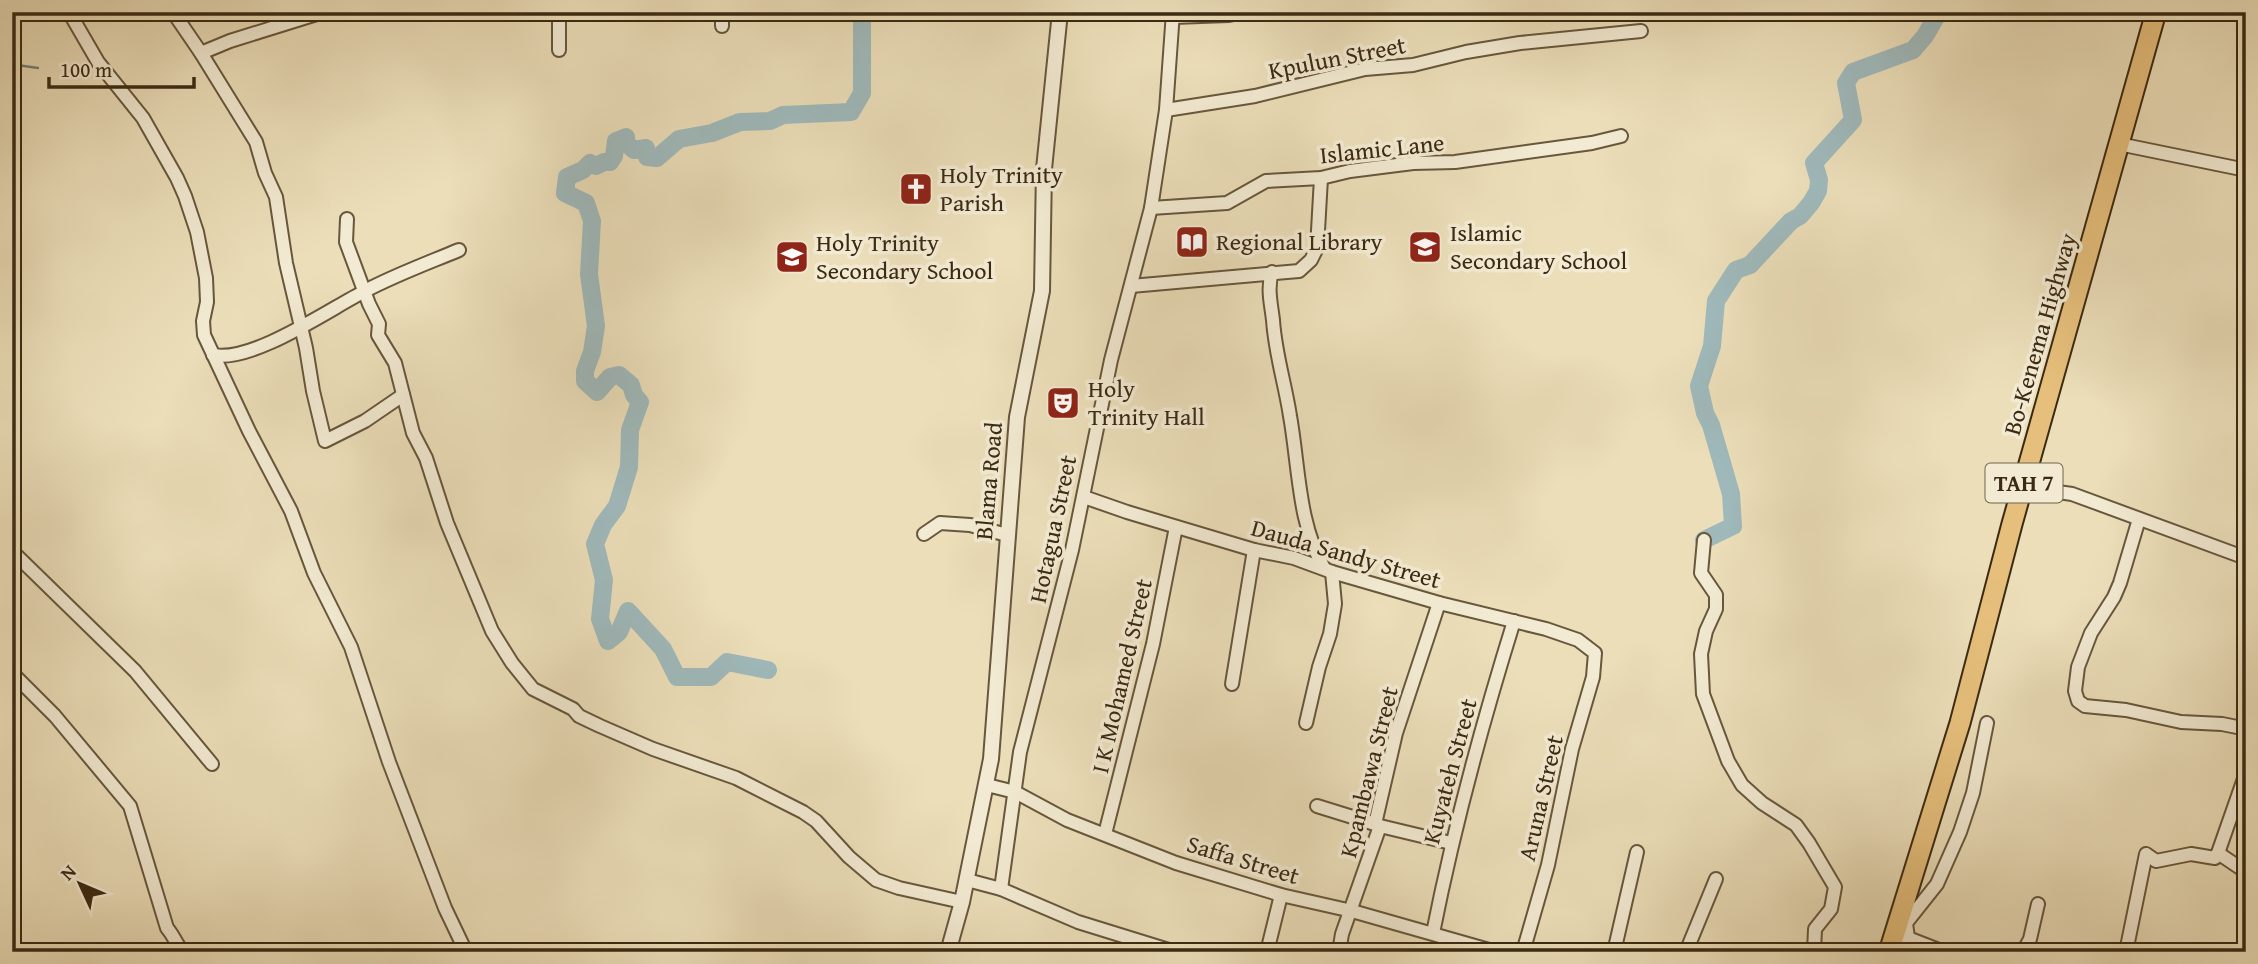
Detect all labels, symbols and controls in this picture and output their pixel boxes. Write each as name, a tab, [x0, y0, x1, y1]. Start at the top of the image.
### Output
street label: Kpulun Street	[1265, 27, 1409, 88]
scale bar	[49, 46, 194, 90]
text: 100 m	[60, 54, 112, 85]
street label: Islamic Lane	[1318, 125, 1446, 172]
place label: Holy Trinity Parish	[940, 157, 1063, 220]
church icon: Holy Trinity Parish	[897, 170, 935, 208]
place label: Islamic Secondary School	[1450, 215, 1628, 278]
library icon: Regional Library	[1173, 223, 1211, 261]
place label: Regional Library	[1216, 224, 1383, 259]
place label: Holy Trinity Secondary School	[816, 225, 994, 288]
school or university icon: Islamic Secondary School	[1406, 228, 1444, 266]
street label: Bo-Kenema Highway	[1994, 229, 2085, 439]
school or university icon: Holy Trinity Secondary School	[773, 238, 811, 276]
place label: Holy Trinity Hall	[1088, 371, 1205, 434]
theatre icon: Holy Trinity Hall	[1044, 384, 1082, 422]
street label: Blama Road	[966, 420, 1011, 541]
street label: Hotagua Street	[1020, 451, 1085, 606]
road number: TAH 7	[1986, 463, 2062, 503]
street label: Dauda Sandy Street	[1247, 510, 1445, 597]
street label: I K Mohamed Street	[1082, 575, 1161, 777]
street label: Kpambawa Street	[1330, 682, 1407, 861]
street label: Kuyateh Street	[1413, 694, 1486, 848]
street label: Aruna Street	[1509, 731, 1572, 864]
street label: Saffa Street	[1183, 826, 1304, 893]
north arrow	[46, 848, 116, 918]
text: N	[53, 858, 82, 886]

